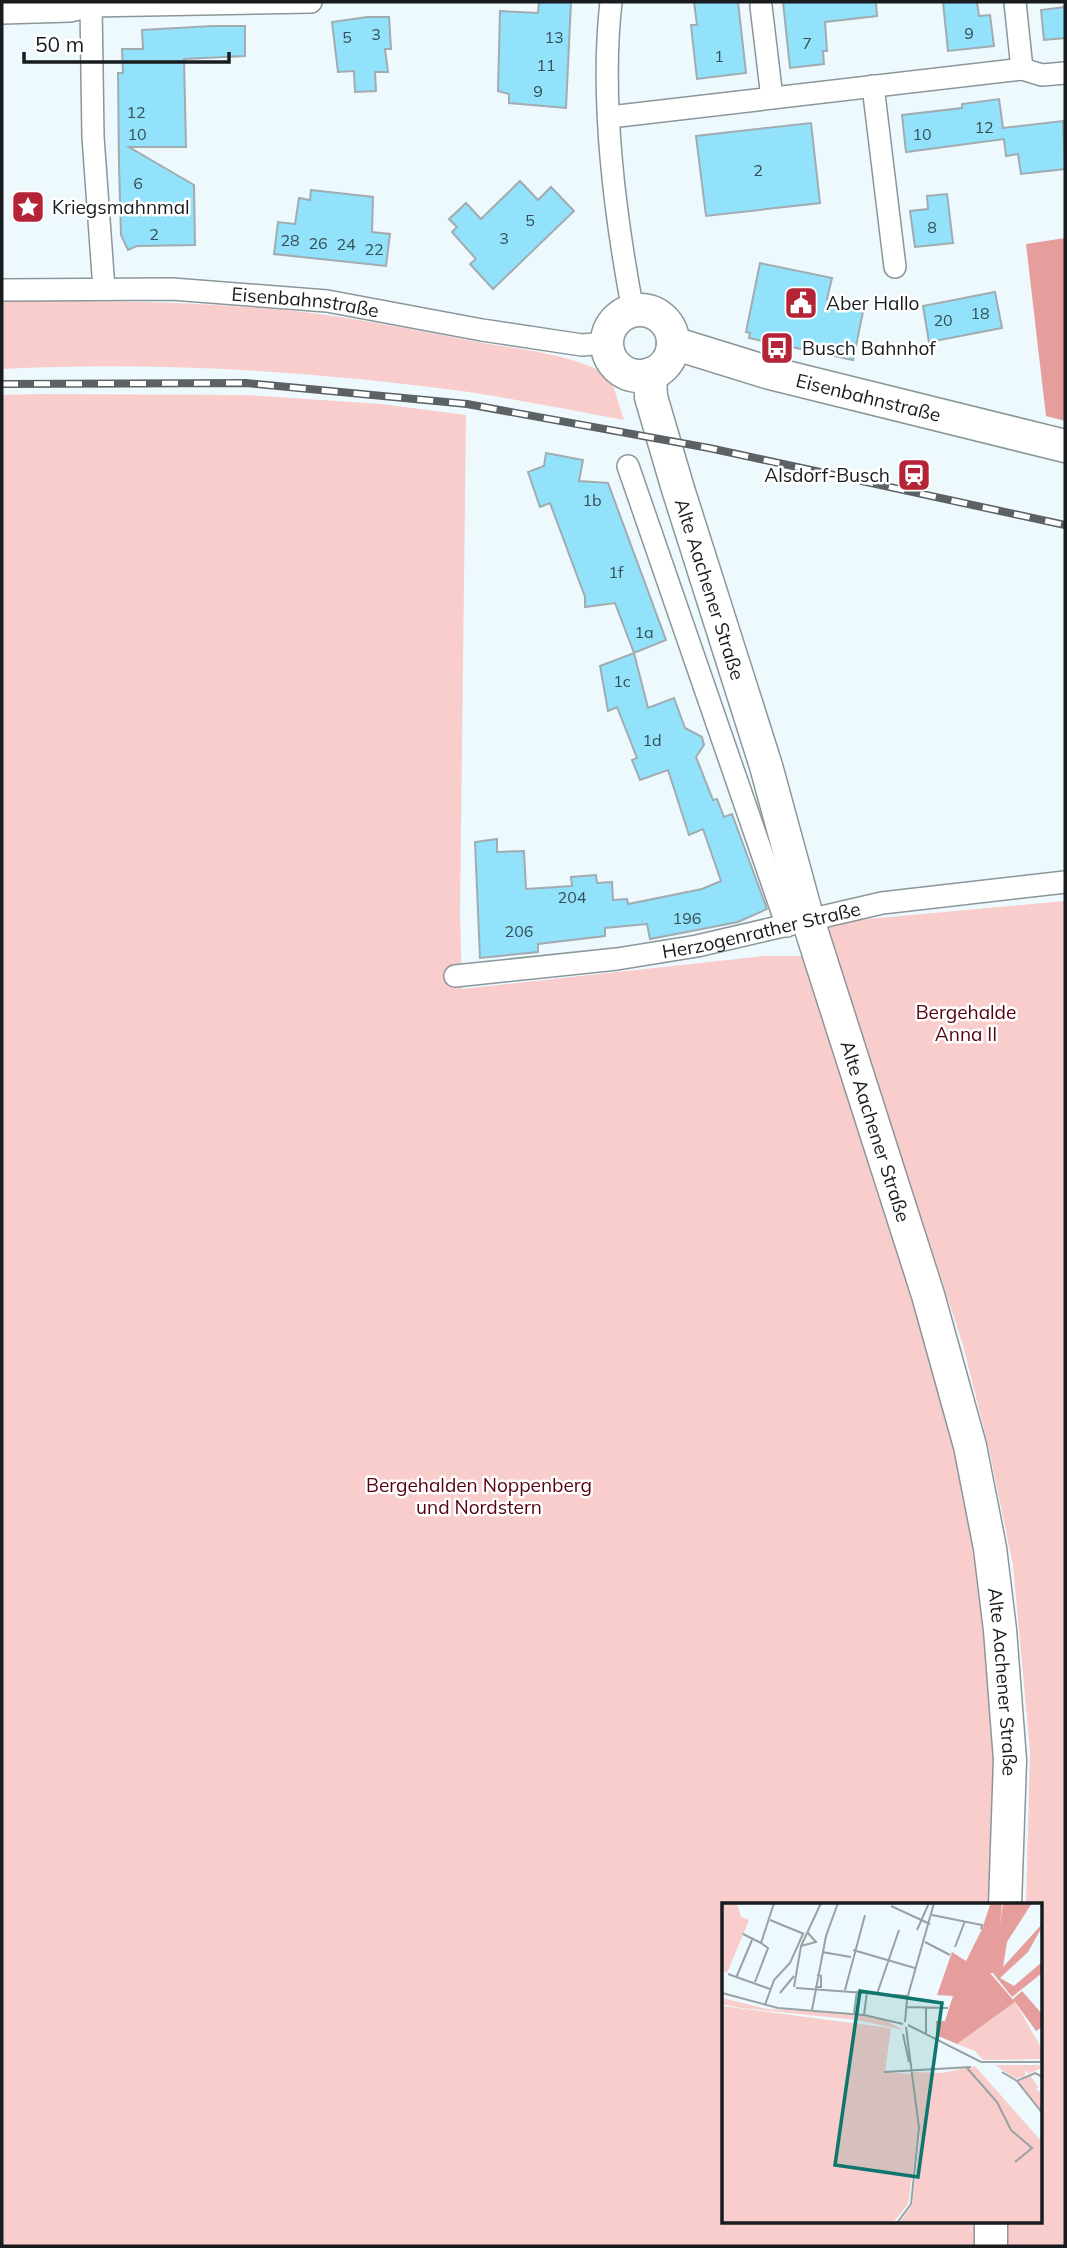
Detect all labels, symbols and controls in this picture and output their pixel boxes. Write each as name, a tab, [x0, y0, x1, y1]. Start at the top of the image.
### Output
scale bar	[24, 21, 229, 65]
house number: 9	[964, 23, 974, 43]
house number: 3	[371, 24, 381, 44]
house number: 5	[342, 27, 352, 47]
house number: 13	[544, 27, 564, 47]
text: 50 m	[35, 31, 84, 57]
house number: 7	[802, 33, 812, 53]
house number: 1	[714, 46, 724, 66]
house number: 11	[536, 55, 556, 75]
house number: 9	[533, 81, 543, 101]
house number: 12	[126, 102, 146, 122]
house number: 12	[974, 117, 994, 137]
house number: 10	[127, 124, 147, 144]
house number: 10	[912, 124, 932, 144]
house number: 2	[753, 160, 763, 180]
house number: 6	[133, 173, 143, 193]
place icon: Kriegsmahnmal	[9, 188, 47, 226]
place label: Kriegsmahnmal	[52, 195, 190, 219]
house number: 5	[525, 210, 535, 230]
house number: 8	[927, 217, 937, 237]
house number: 2	[149, 224, 159, 244]
house number: 3	[499, 228, 509, 248]
house number: 28	[280, 230, 300, 250]
house number: 26	[308, 233, 328, 253]
house number: 24	[336, 234, 356, 254]
house number: 22	[364, 239, 384, 259]
street label: Eisenbahnstraße	[231, 282, 381, 322]
public building icon: Aber Hallo	[782, 284, 820, 322]
place label: Aber Hallo	[826, 291, 919, 315]
house number: 18	[970, 303, 990, 323]
house number: 20	[933, 310, 953, 330]
bus stop icon: Busch Bahnhof	[758, 329, 796, 367]
place label: Busch Bahnhof	[802, 336, 936, 360]
street label: Eisenbahnstraße	[794, 368, 943, 427]
station icon: Alsdorf-Busch	[895, 456, 933, 494]
place label: Alsdorf-Busch	[764, 463, 890, 487]
house number: 1b	[582, 490, 602, 510]
street label: Alte Aachener Straße	[670, 495, 750, 683]
house number: 1f	[608, 562, 624, 582]
house number: 1a	[634, 622, 654, 642]
house number: 1c	[613, 671, 631, 691]
house number: 1d	[642, 730, 662, 750]
house number: 204	[558, 887, 587, 907]
street label: Herzogenrather Straße	[660, 896, 863, 964]
house number: 196	[673, 908, 701, 928]
house number: 206	[505, 921, 533, 941]
park label: Bergehalde Anna II	[916, 1000, 1016, 1046]
street label: Alte Aachener Straße	[835, 1038, 916, 1225]
park label: Bergehalden Noppenberg und Nordstern	[366, 1473, 592, 1519]
street label: Alte Aachener Straße	[983, 1586, 1022, 1776]
inset map	[722, 1903, 1042, 2224]

